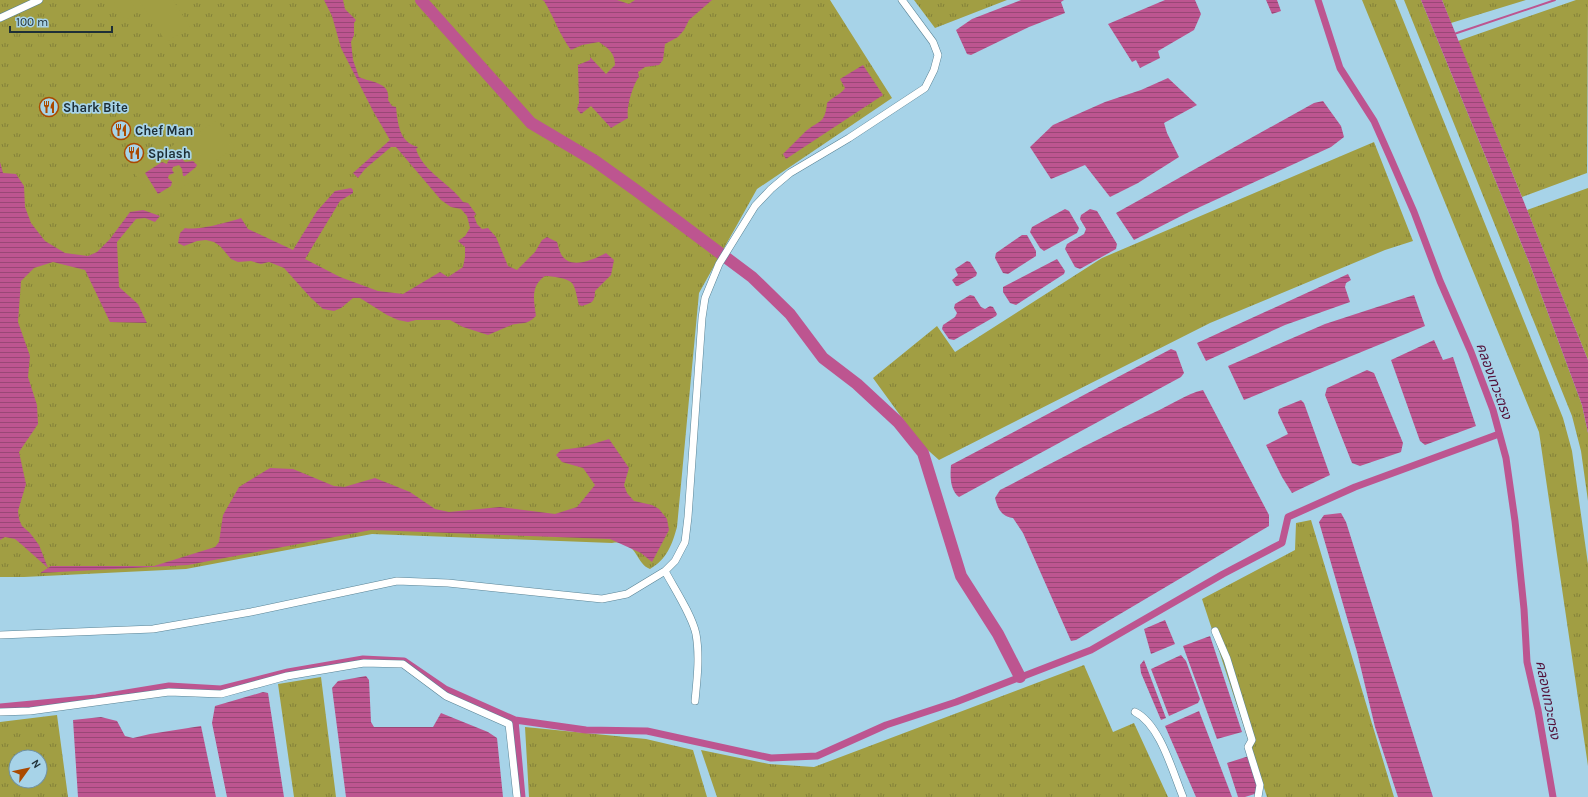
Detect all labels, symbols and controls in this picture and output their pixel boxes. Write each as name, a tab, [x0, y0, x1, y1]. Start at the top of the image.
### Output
scale bar	[10, 8, 112, 34]
text: 100 m	[16, 15, 48, 29]
restaurant icon: Shark Bite	[38, 96, 60, 118]
place label: Shark Bite	[63, 100, 128, 115]
restaurant icon: Chef Man	[110, 119, 132, 141]
place label: Chef Man	[135, 123, 193, 138]
restaurant icon: Splash	[123, 142, 145, 164]
place label: Splash	[148, 146, 191, 161]
water label: คลองเทวะตรง	[1472, 341, 1516, 423]
water label: คลองเทวะตรง	[1532, 659, 1564, 742]
north arrow	[8, 749, 48, 789]
text: N	[28, 757, 44, 771]

